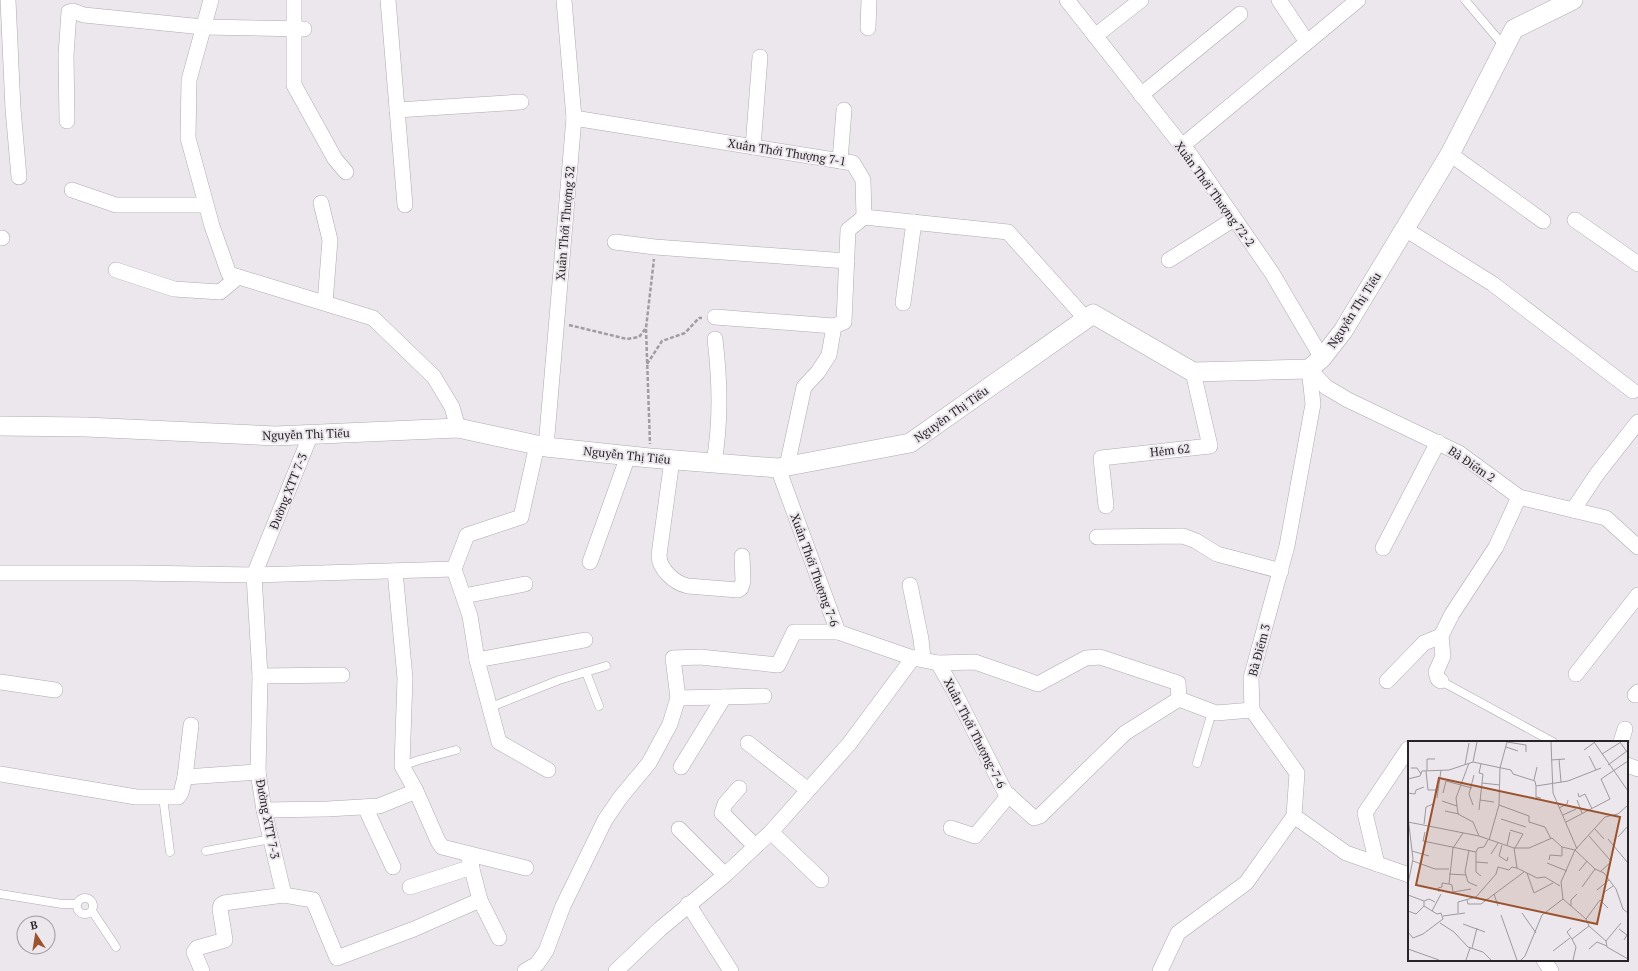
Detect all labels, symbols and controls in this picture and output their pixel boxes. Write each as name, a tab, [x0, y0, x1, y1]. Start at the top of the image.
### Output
street label: Xuân Thới Thượng 7-1	[727, 135, 847, 169]
street label: Xuân Thới Thượng 72-2	[1172, 138, 1258, 250]
street label: Xuân Thới Thượng 32	[553, 165, 577, 281]
street label: Nguyễn Thị Tiểu	[1324, 269, 1384, 351]
street label: Nguyễn Thị Tiểu	[911, 383, 991, 445]
street label: Nguyễn Thị Tiểu	[262, 425, 350, 443]
street label: Hẻm 62	[1149, 440, 1191, 460]
street label: Nguyễn Thị Tiểu	[583, 443, 671, 467]
street label: Bà Điểm 2	[1446, 443, 1498, 485]
street label: Đường XTT 7-3	[266, 451, 310, 531]
street label: Xuân Thới Thượng 7-6	[788, 511, 843, 629]
street label: Bà Điểm 3	[1245, 622, 1273, 678]
street label: Xuân Thới Thượng-7-6	[941, 675, 1010, 791]
inset map	[1408, 741, 1628, 961]
street label: Đường XTT 7-3	[253, 778, 283, 860]
north arrow	[16, 915, 56, 955]
text: B	[29, 918, 39, 933]

